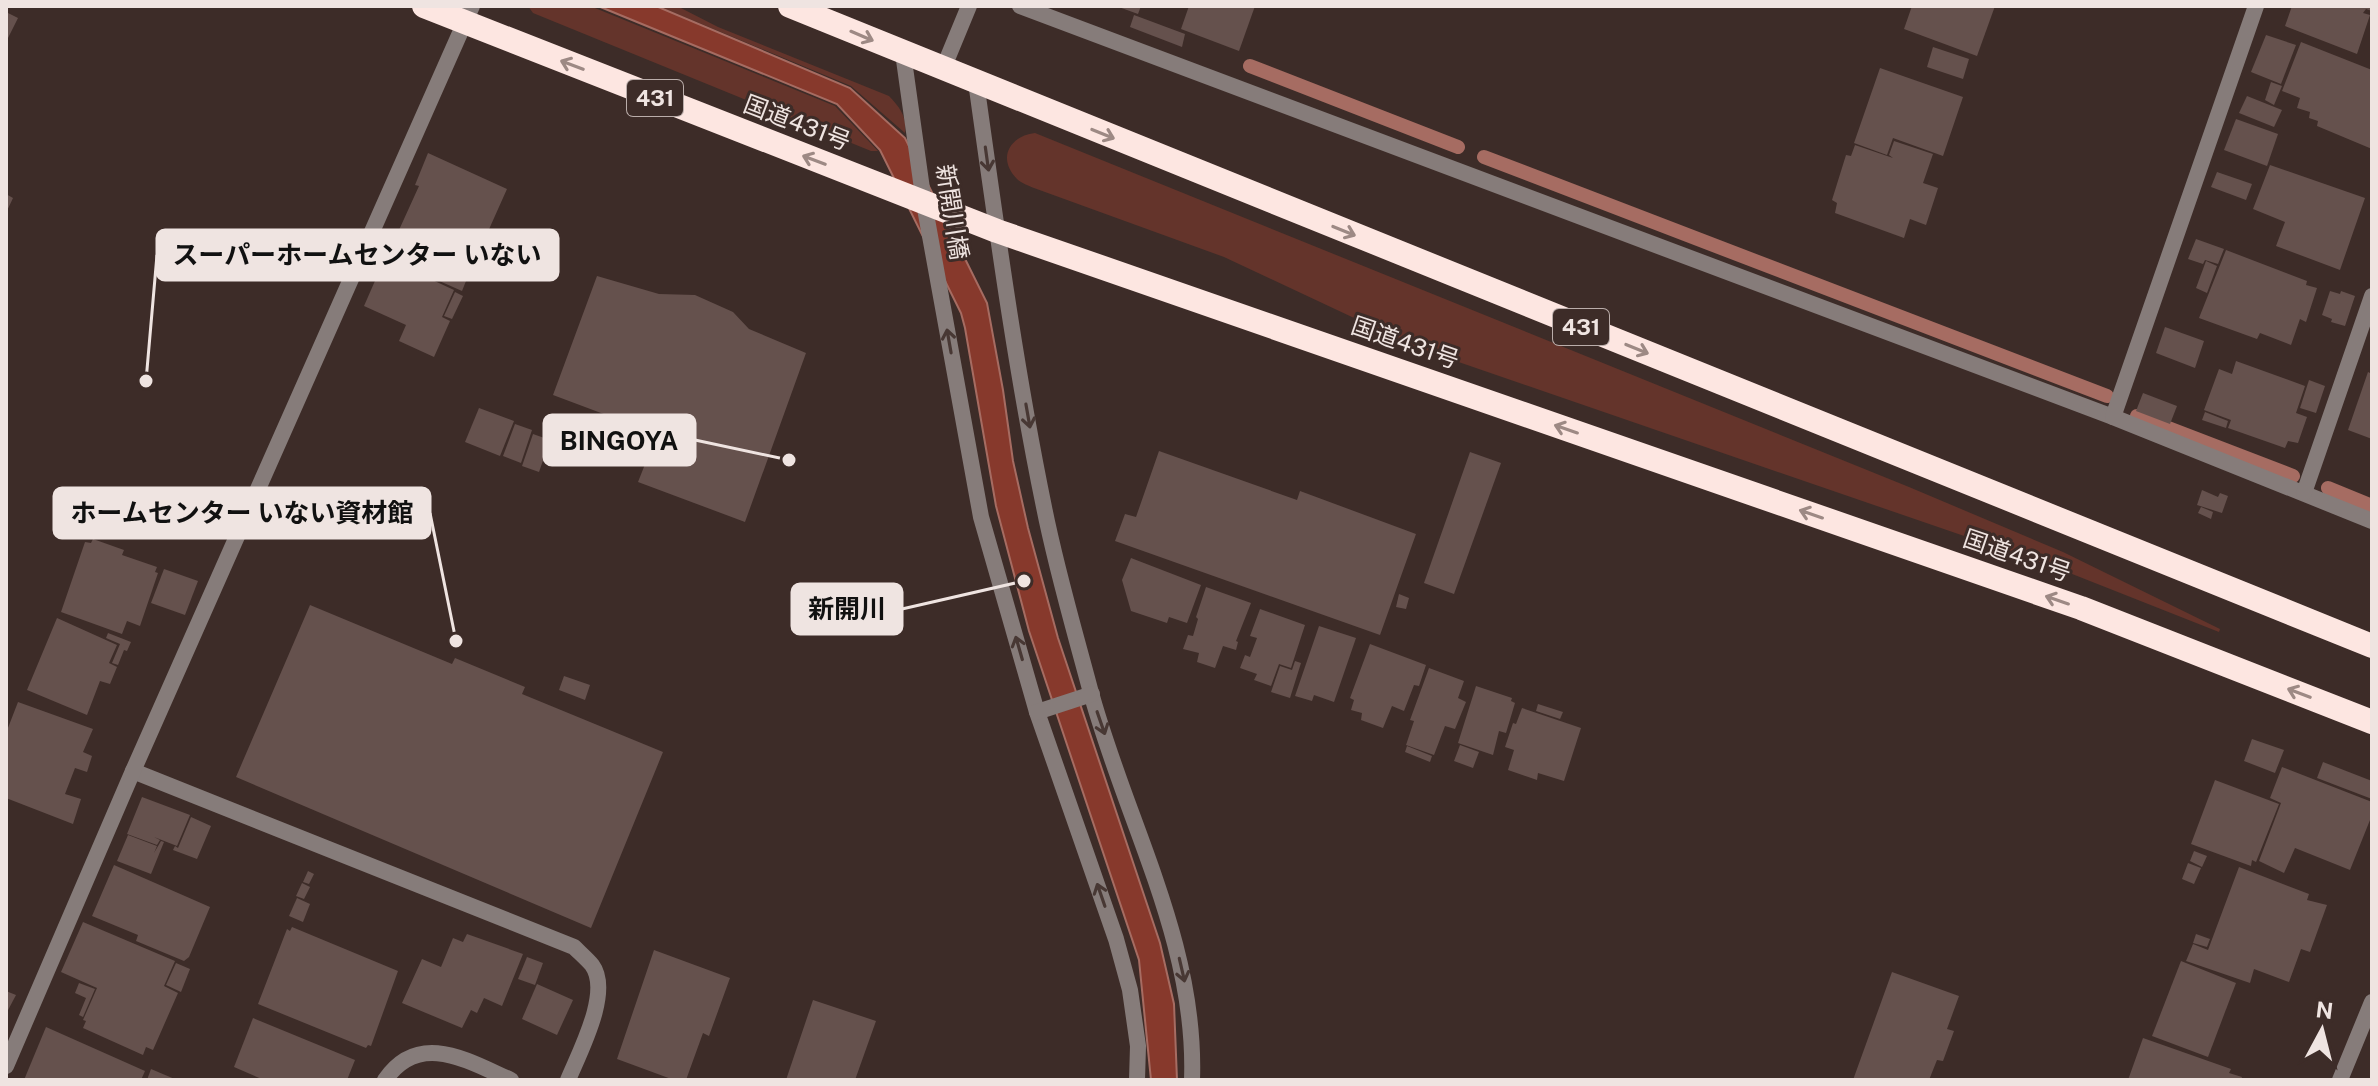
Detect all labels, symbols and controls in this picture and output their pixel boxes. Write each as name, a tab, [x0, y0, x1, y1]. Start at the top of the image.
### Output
one-way arrow	[849, 30, 874, 45]
one-way arrow	[560, 57, 585, 71]
road number: 431	[627, 80, 683, 116]
street label: 国道431号	[740, 89, 855, 155]
one-way arrow	[1090, 127, 1115, 142]
one-way arrow	[980, 146, 995, 171]
one-way arrow	[802, 152, 827, 167]
street label: 新開川橋	[932, 162, 974, 261]
one-way arrow	[1331, 225, 1356, 239]
callout: スーパーホームセンター いない	[157, 230, 558, 280]
text: スーパーホームセンター いない	[173, 239, 541, 270]
road number: 431	[1553, 309, 1609, 345]
street label: 国道431号	[1348, 311, 1463, 374]
one-way arrow	[940, 328, 955, 354]
one-way arrow	[1624, 343, 1649, 358]
one-way arrow	[1021, 403, 1036, 428]
callout: BINGOYA	[544, 415, 695, 465]
one-way arrow	[1553, 420, 1578, 435]
text: BINGOYA	[560, 425, 678, 456]
callout: ホームセンター いない資材館	[54, 488, 430, 538]
text: ホームセンター いない資材館	[70, 497, 414, 528]
one-way arrow	[1799, 506, 1824, 521]
street label: 国道431号	[1960, 524, 2075, 587]
callout: 新開川	[792, 584, 902, 634]
one-way arrow	[2045, 591, 2070, 606]
text: 新開川	[808, 593, 886, 624]
one-way arrow	[1011, 636, 1026, 662]
one-way arrow	[2287, 685, 2312, 700]
one-way arrow	[1095, 710, 1110, 735]
one-way arrow	[1092, 883, 1107, 908]
one-way arrow	[1175, 957, 1190, 982]
north arrow	[2282, 990, 2362, 1070]
text: N	[2314, 996, 2335, 1024]

